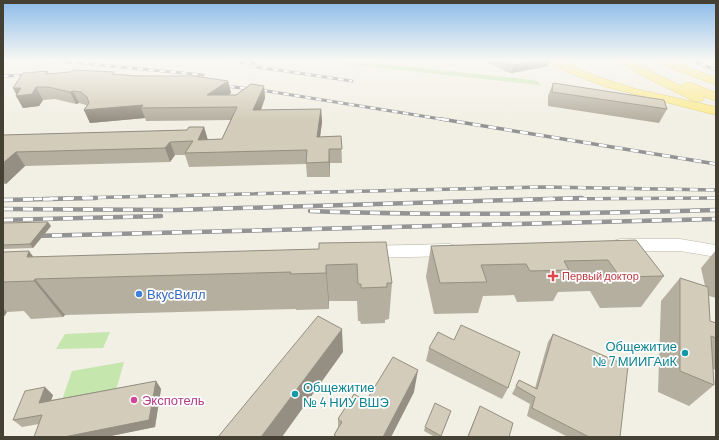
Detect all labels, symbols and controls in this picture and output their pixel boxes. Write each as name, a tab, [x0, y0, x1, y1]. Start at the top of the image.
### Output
place label: Первый доктор	[562, 269, 639, 282]
marker: Первый доктор	[547, 270, 559, 282]
place label: ВкусВилл	[147, 286, 205, 302]
marker: ВкусВилл	[134, 289, 144, 299]
place label: Общежитие № 7 МИИГАиК	[593, 338, 677, 369]
marker: Общежитие № 7 МИИГАиК	[680, 348, 690, 358]
place label: Общежитие № 4 НИУ ВШЭ	[303, 379, 389, 410]
marker: Общежитие № 4 НИУ ВШЭ	[290, 389, 300, 399]
place label: Экспотель	[142, 392, 205, 408]
marker: Экспотель	[129, 395, 139, 405]

